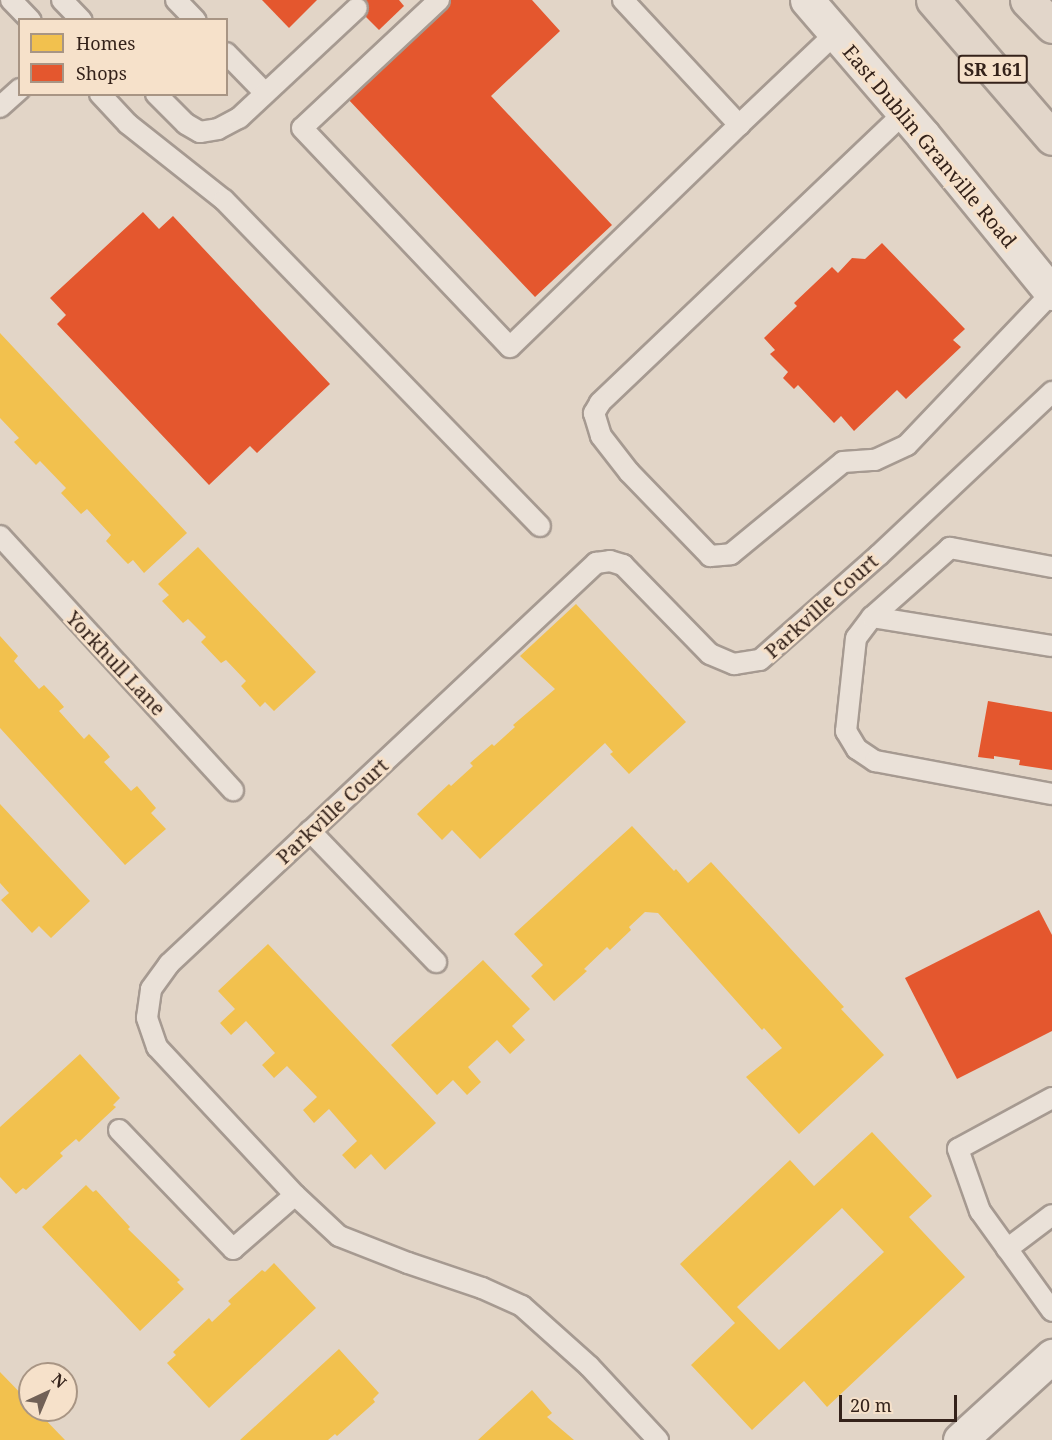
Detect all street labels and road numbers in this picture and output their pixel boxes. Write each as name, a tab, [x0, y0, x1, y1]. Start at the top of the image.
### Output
street label: East Dublin Granville Road	[838, 40, 1022, 252]
road number: SR 161	[957, 54, 1029, 84]
street label: Parkville Court	[760, 549, 882, 663]
street label: Yorkhull Lane	[62, 606, 170, 720]
street label: Parkville Court	[271, 753, 393, 869]

